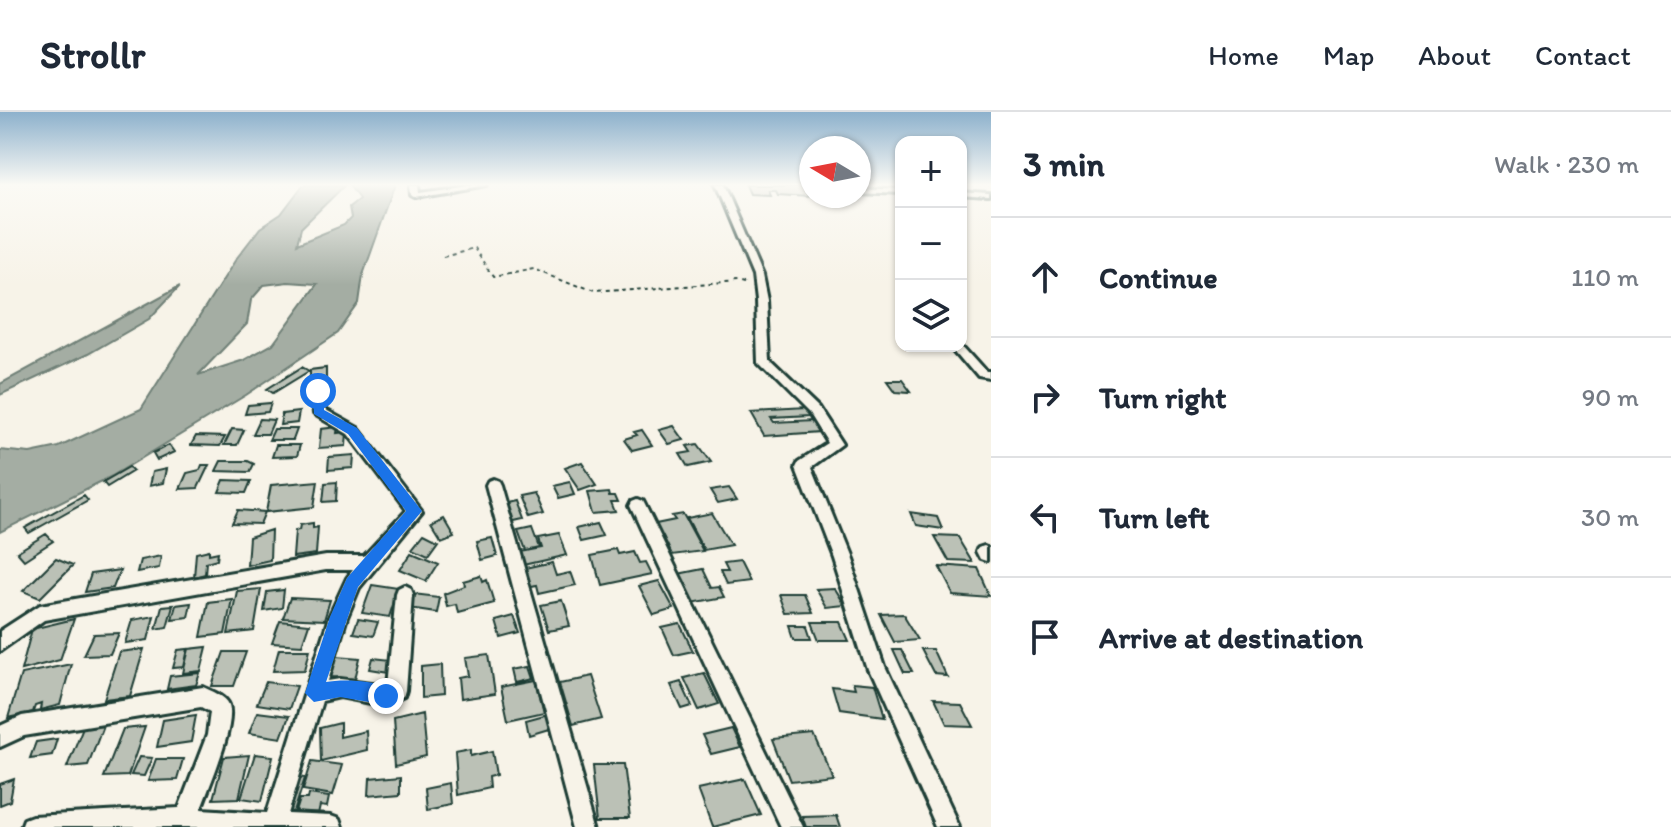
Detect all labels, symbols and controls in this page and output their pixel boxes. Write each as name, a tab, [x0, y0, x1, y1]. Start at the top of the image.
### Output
text: Strollr	[40, 32, 145, 78]
text: Home	[1208, 38, 1279, 72]
text: Map	[1323, 38, 1374, 72]
text: About	[1418, 38, 1491, 72]
text: Contact	[1535, 38, 1631, 72]
north arrow	[799, 136, 871, 208]
map controls	[895, 136, 967, 352]
button: +	[895, 136, 967, 208]
text: 3 min	[1023, 144, 1105, 185]
text: Walk · 230 m	[1494, 148, 1639, 180]
button: −	[895, 208, 967, 280]
icon: ahead	[1023, 255, 1067, 299]
text: Continue	[1099, 259, 1218, 296]
text: 110 m	[1571, 261, 1639, 293]
button: layers	[895, 280, 967, 352]
route start	[300, 373, 336, 409]
icon: right	[1023, 375, 1067, 419]
text: Turn right	[1099, 379, 1227, 416]
text: 90 m	[1582, 381, 1639, 413]
icon: left	[1023, 495, 1067, 539]
text: Turn left	[1099, 499, 1210, 536]
text: 30 m	[1581, 501, 1639, 533]
icon: arrive	[1023, 615, 1067, 659]
text: Arrive at destination	[1099, 619, 1363, 656]
route end	[368, 678, 404, 714]

